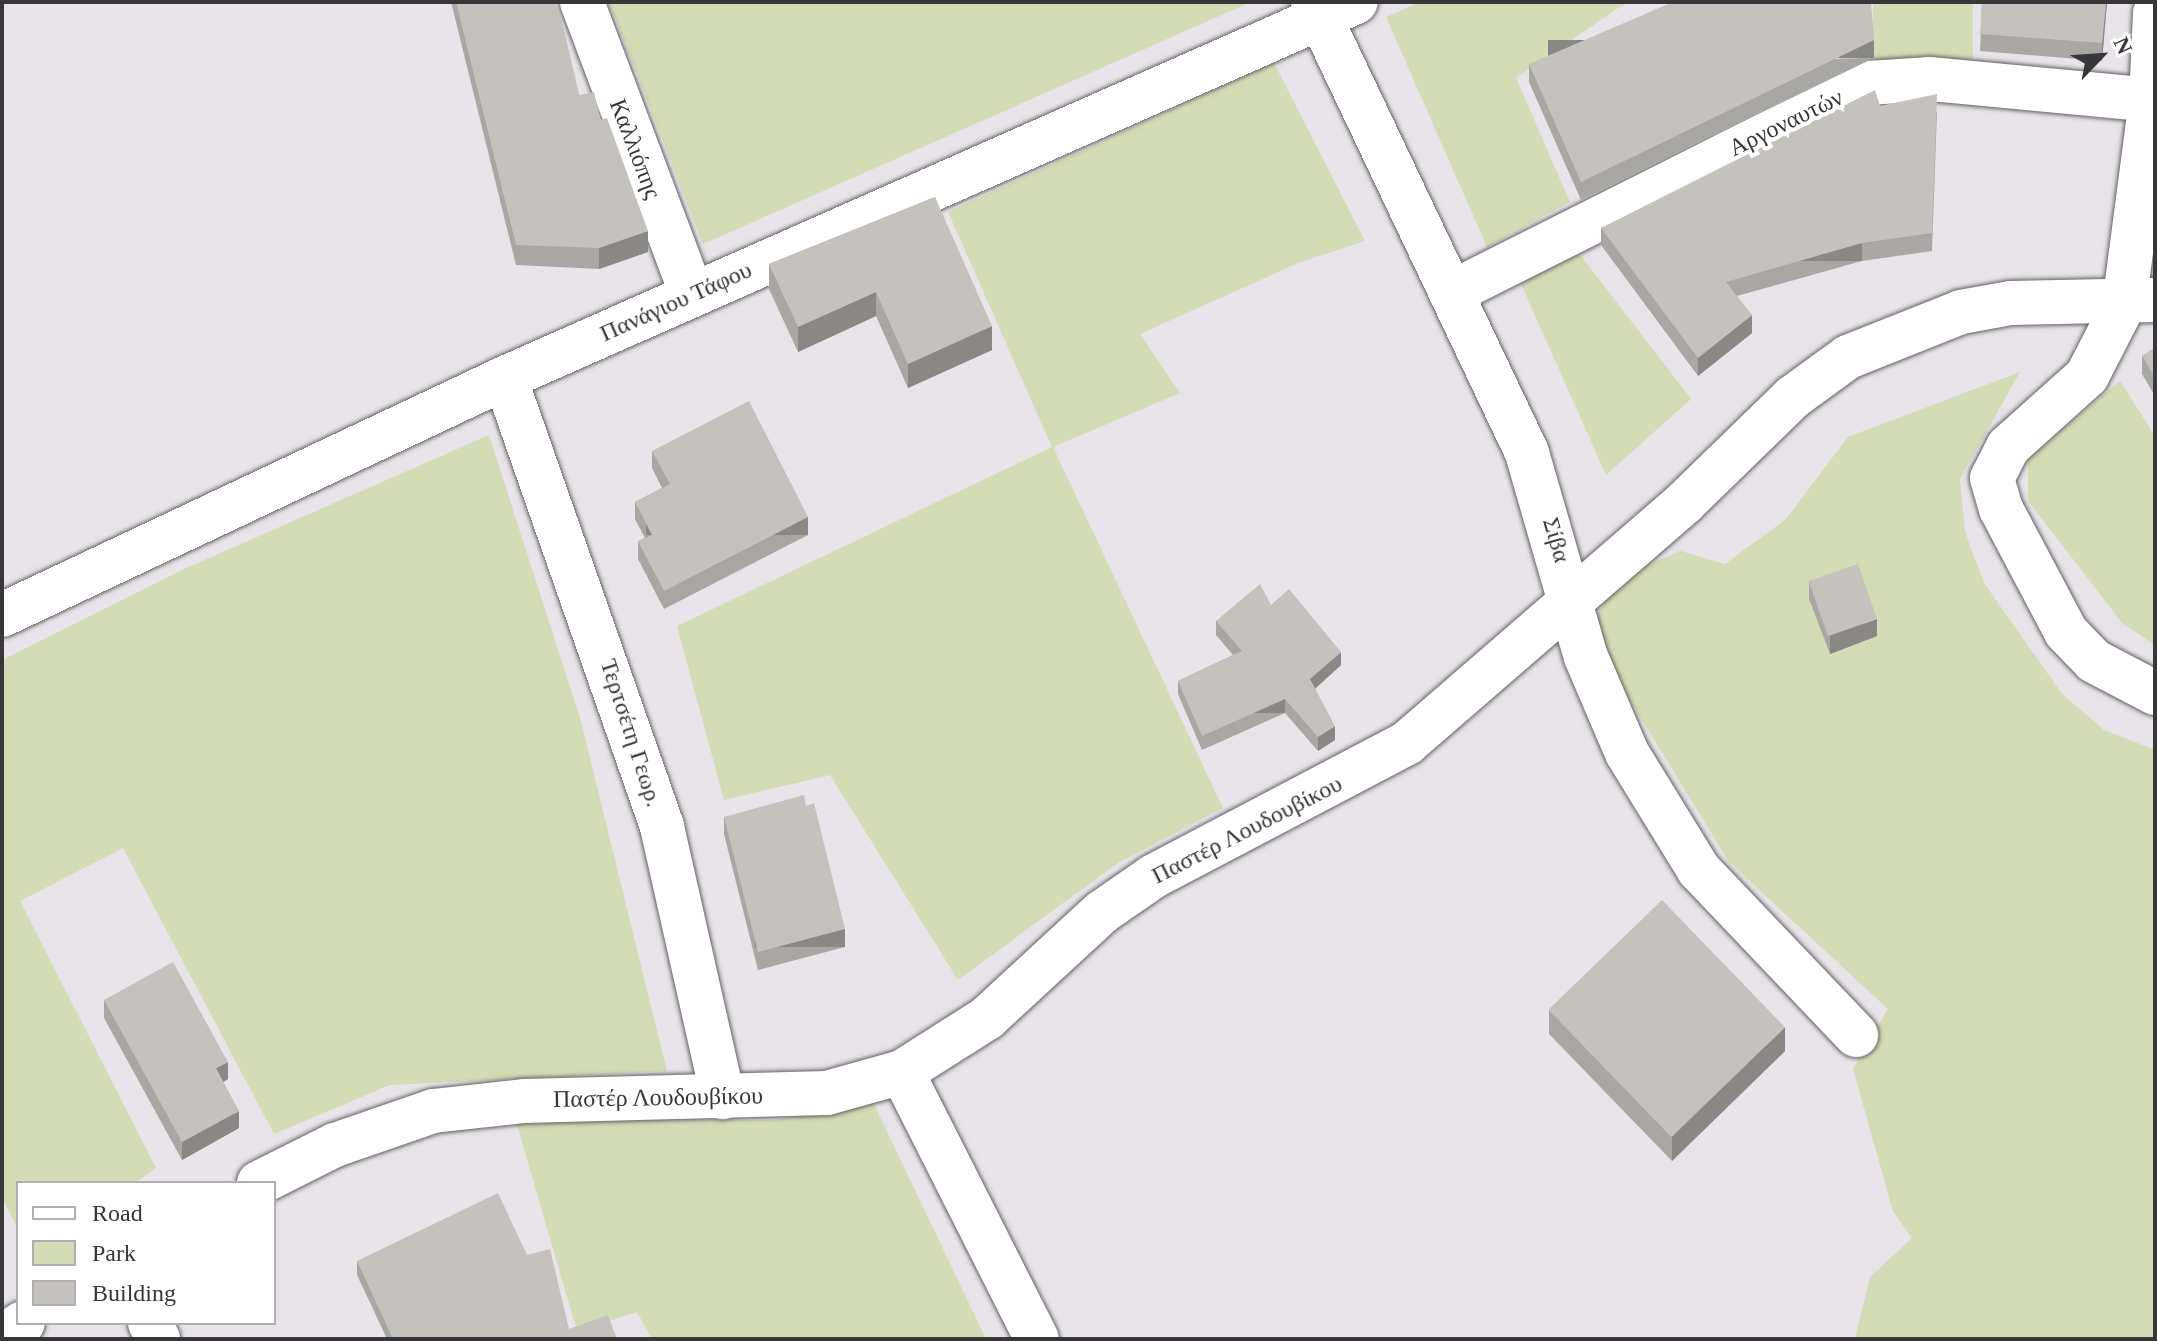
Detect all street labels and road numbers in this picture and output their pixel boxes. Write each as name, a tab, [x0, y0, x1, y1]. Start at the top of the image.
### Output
street label: Αργοναυτών	[1724, 83, 1848, 163]
street label: Καλλιόπης	[603, 95, 667, 203]
street label: Πανάγιου Τάφου	[595, 256, 757, 348]
street label: Σίβα	[1536, 514, 1576, 566]
street label: Τερτσέτη Γεωρ.	[594, 655, 668, 811]
street label: Παστέρ Λουδουβίκου	[1146, 769, 1348, 891]
street label: Παστέρ Λουδουβίκου	[552, 1082, 764, 1114]

